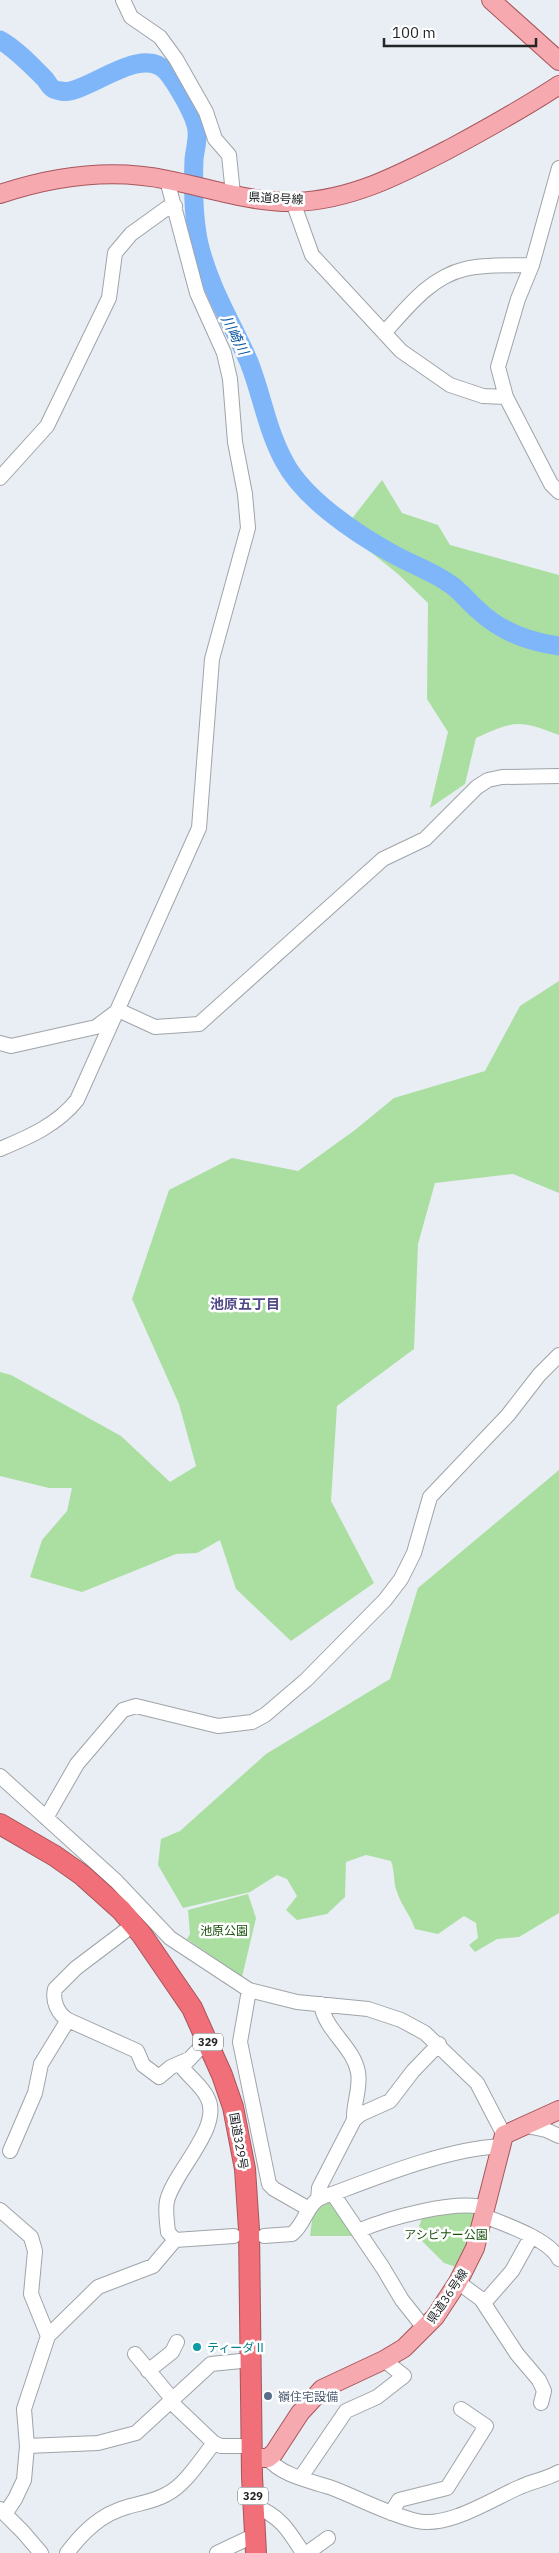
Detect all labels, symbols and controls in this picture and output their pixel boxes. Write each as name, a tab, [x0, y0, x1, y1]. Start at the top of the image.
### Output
scale bar	[384, 15, 536, 47]
text: 100 m	[392, 23, 436, 42]
street label: 県道8号線	[248, 189, 304, 207]
water label: 川崎川	[217, 312, 253, 360]
district label: 池原五丁目	[210, 1295, 280, 1313]
park label: 池原公園	[200, 1923, 248, 1938]
road number: 329	[193, 2034, 223, 2050]
street label: 国道329号	[227, 2111, 251, 2171]
park label: アシビナー公園	[404, 2227, 488, 2242]
street label: 県道36号線	[423, 2266, 471, 2326]
place label: ティーダⅡ	[207, 2340, 266, 2355]
marker: ティーダⅡ	[191, 2341, 203, 2353]
place label: 嶺住宅設備	[278, 2389, 338, 2404]
marker: 嶺住宅設備	[262, 2390, 274, 2402]
road number: 329	[238, 2488, 268, 2504]

